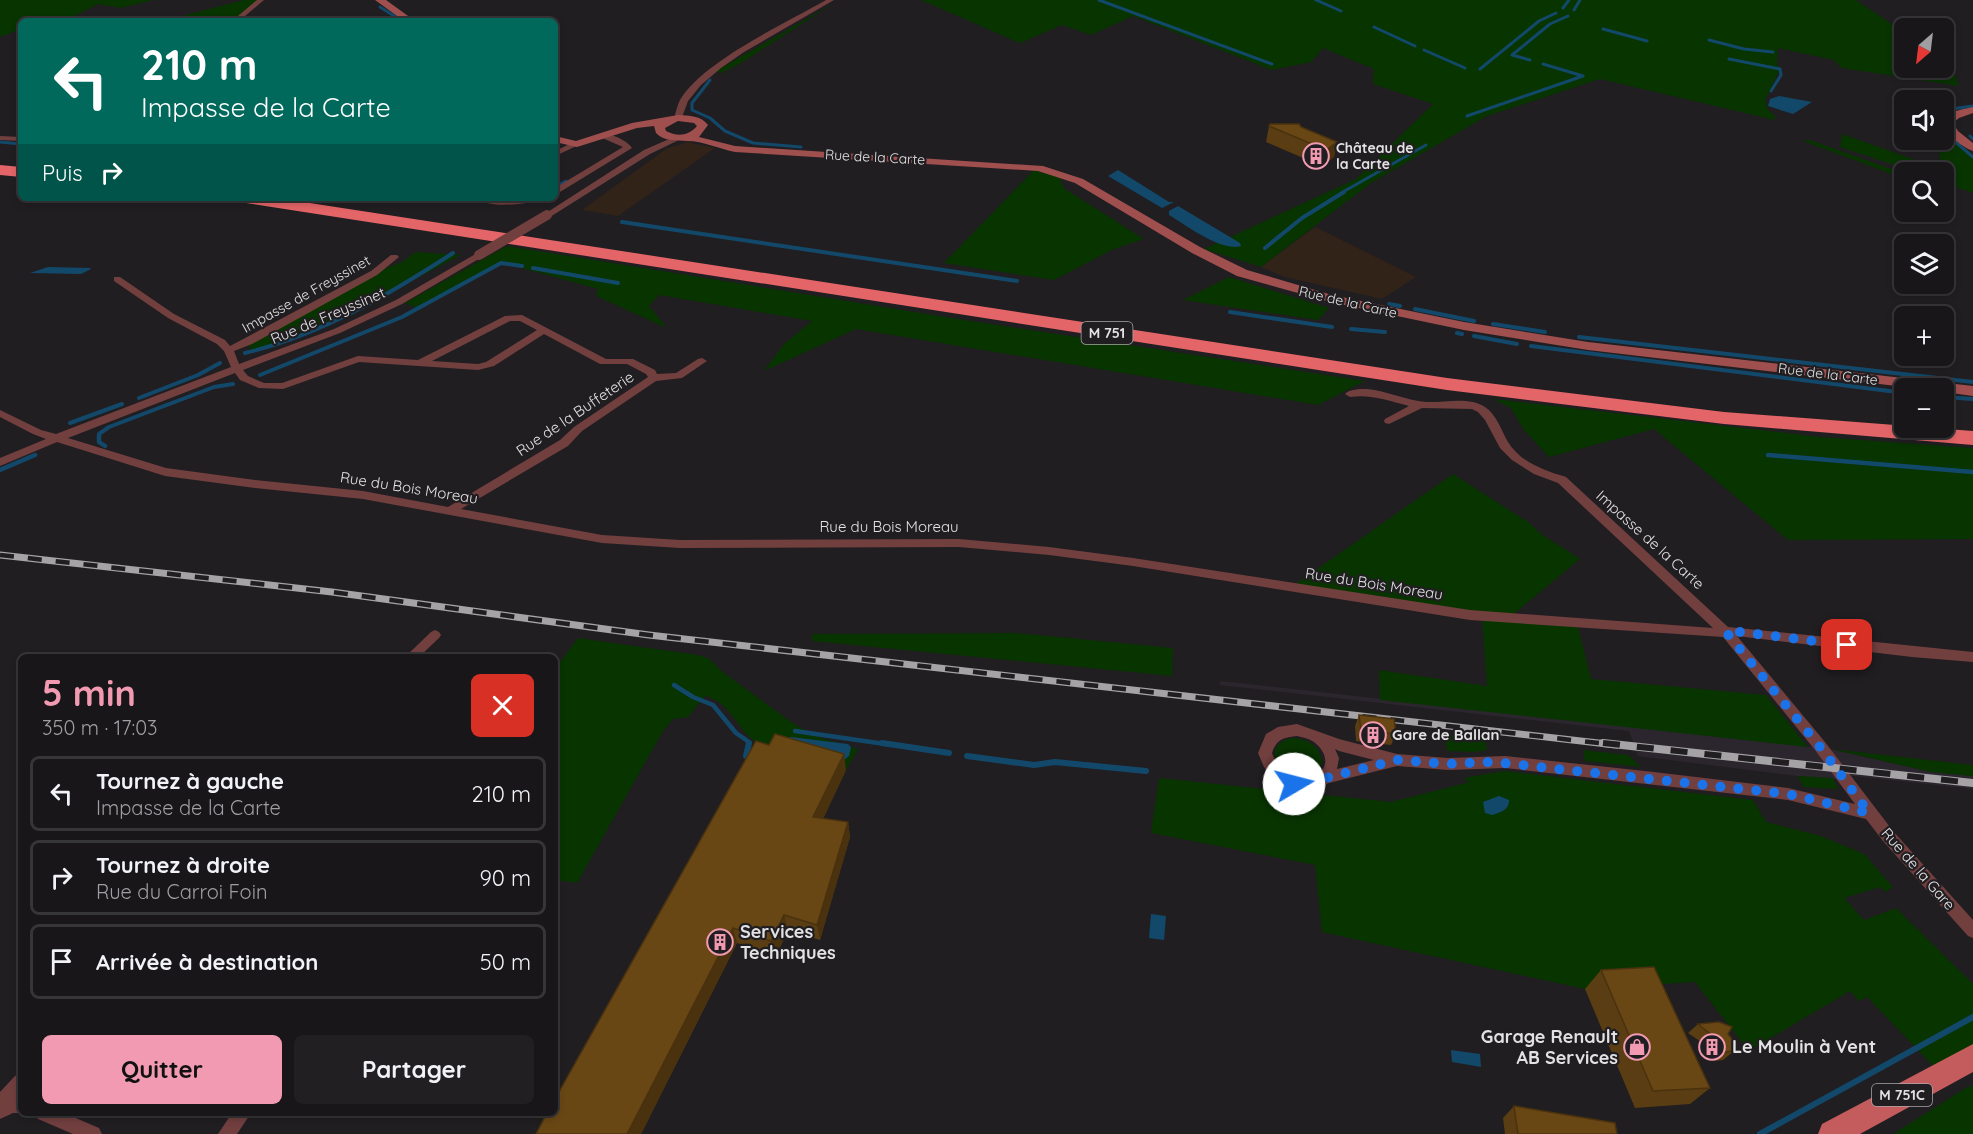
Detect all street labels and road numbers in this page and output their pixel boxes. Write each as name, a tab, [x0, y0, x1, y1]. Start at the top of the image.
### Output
street label: Rue de la Carte	[824, 145, 926, 169]
street label: Impasse de Freyssinet	[239, 251, 373, 337]
street label: Rue de la Carte	[1297, 282, 1399, 322]
street label: Rue de Freyssinet	[268, 283, 388, 348]
road number: M 751	[1082, 322, 1132, 344]
street label: Rue de la Carte	[1777, 359, 1879, 389]
street label: Rue de la Buffeterie	[512, 367, 637, 460]
street label: Rue du Bois Moreau	[339, 467, 479, 508]
street label: Impasse de la Carte	[1592, 486, 1708, 593]
street label: Rue du Bois Moreau	[819, 517, 959, 536]
street label: Rue du Bois Moreau	[1304, 563, 1444, 604]
street label: Rue de la Gare	[1877, 824, 1959, 914]
road number: M 751C	[1872, 1084, 1932, 1106]

